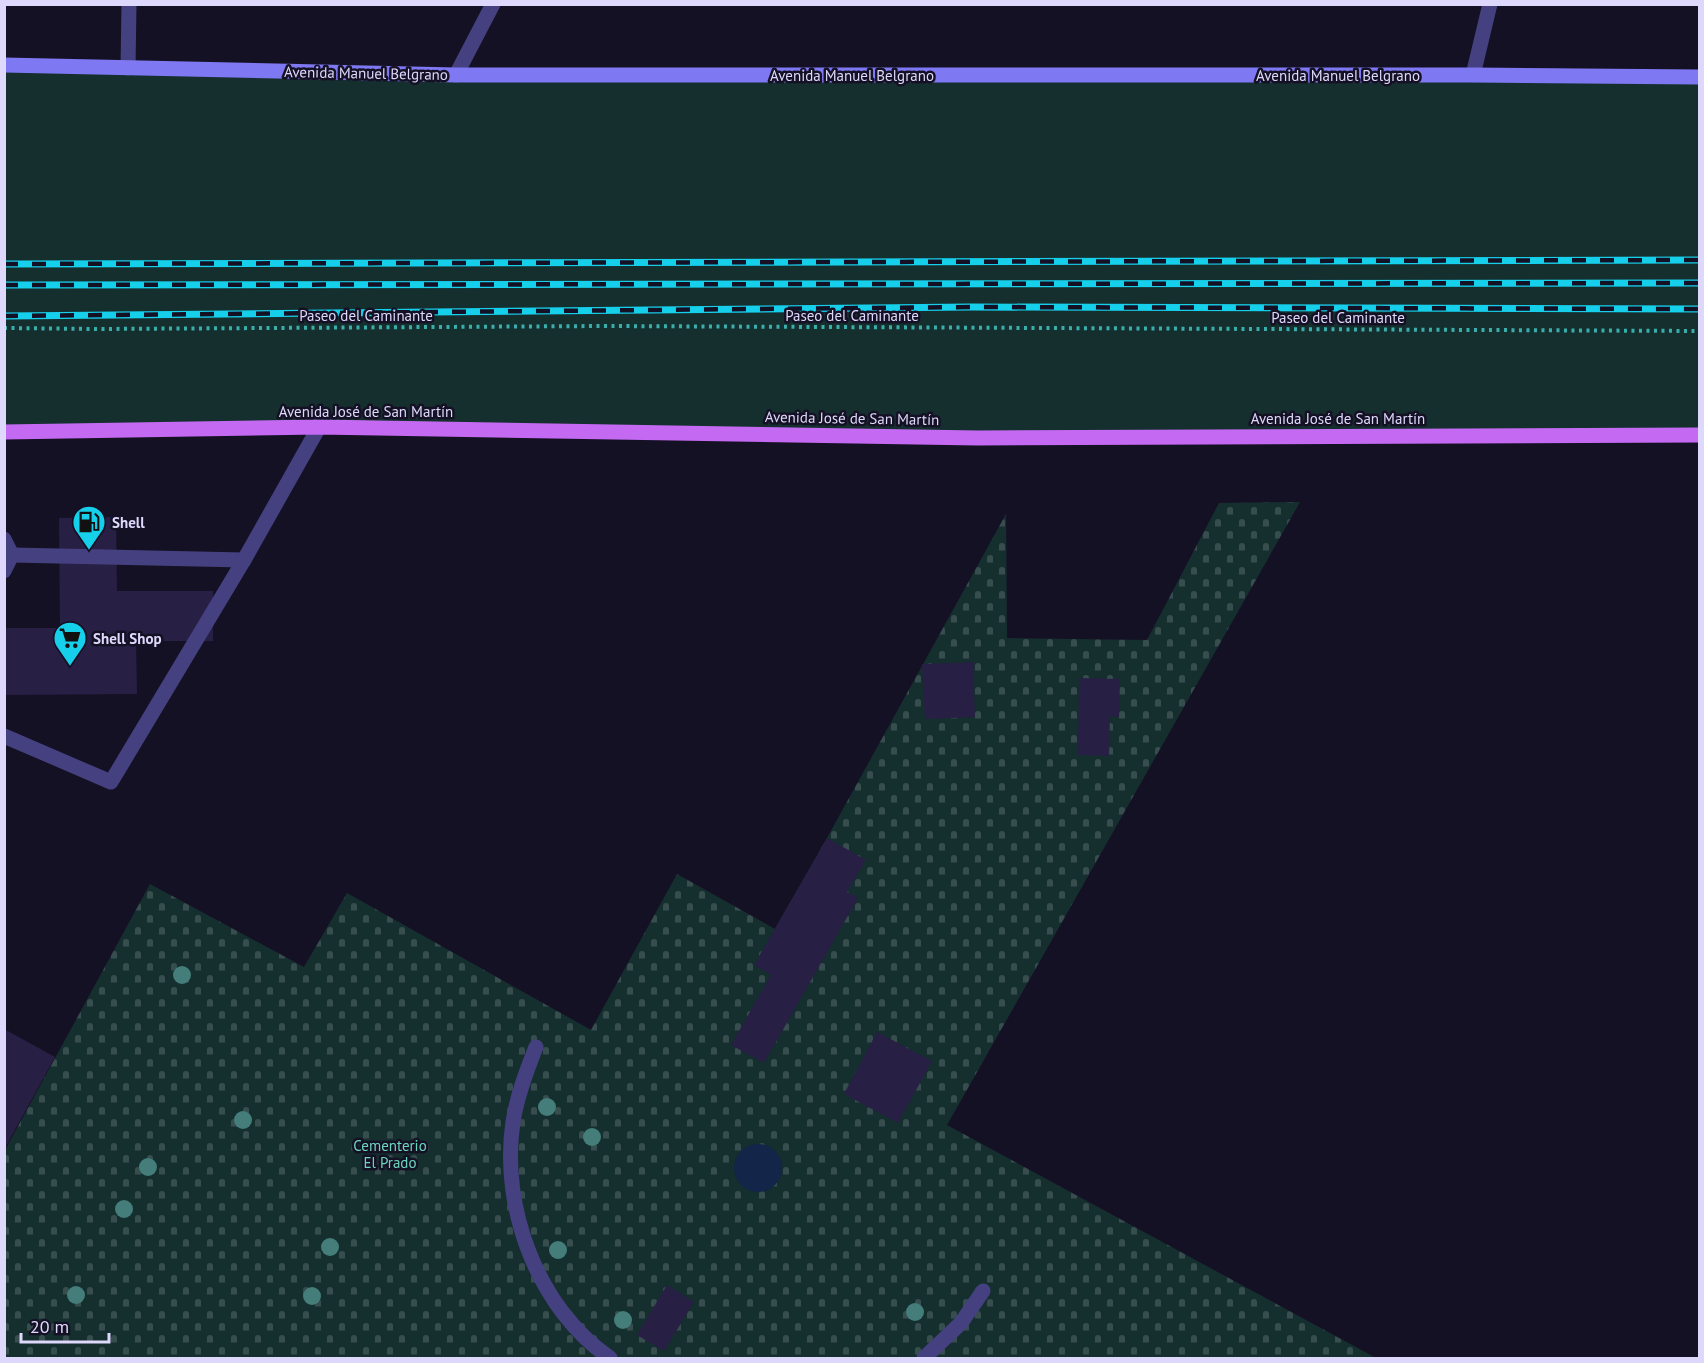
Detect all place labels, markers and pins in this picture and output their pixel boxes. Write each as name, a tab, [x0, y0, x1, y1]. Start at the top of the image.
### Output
fuel station icon: Shell	[71, 504, 107, 551]
place label: Shell	[112, 513, 145, 532]
supermarket icon: Shell Shop	[52, 620, 88, 667]
place label: Shell Shop	[93, 629, 162, 648]

